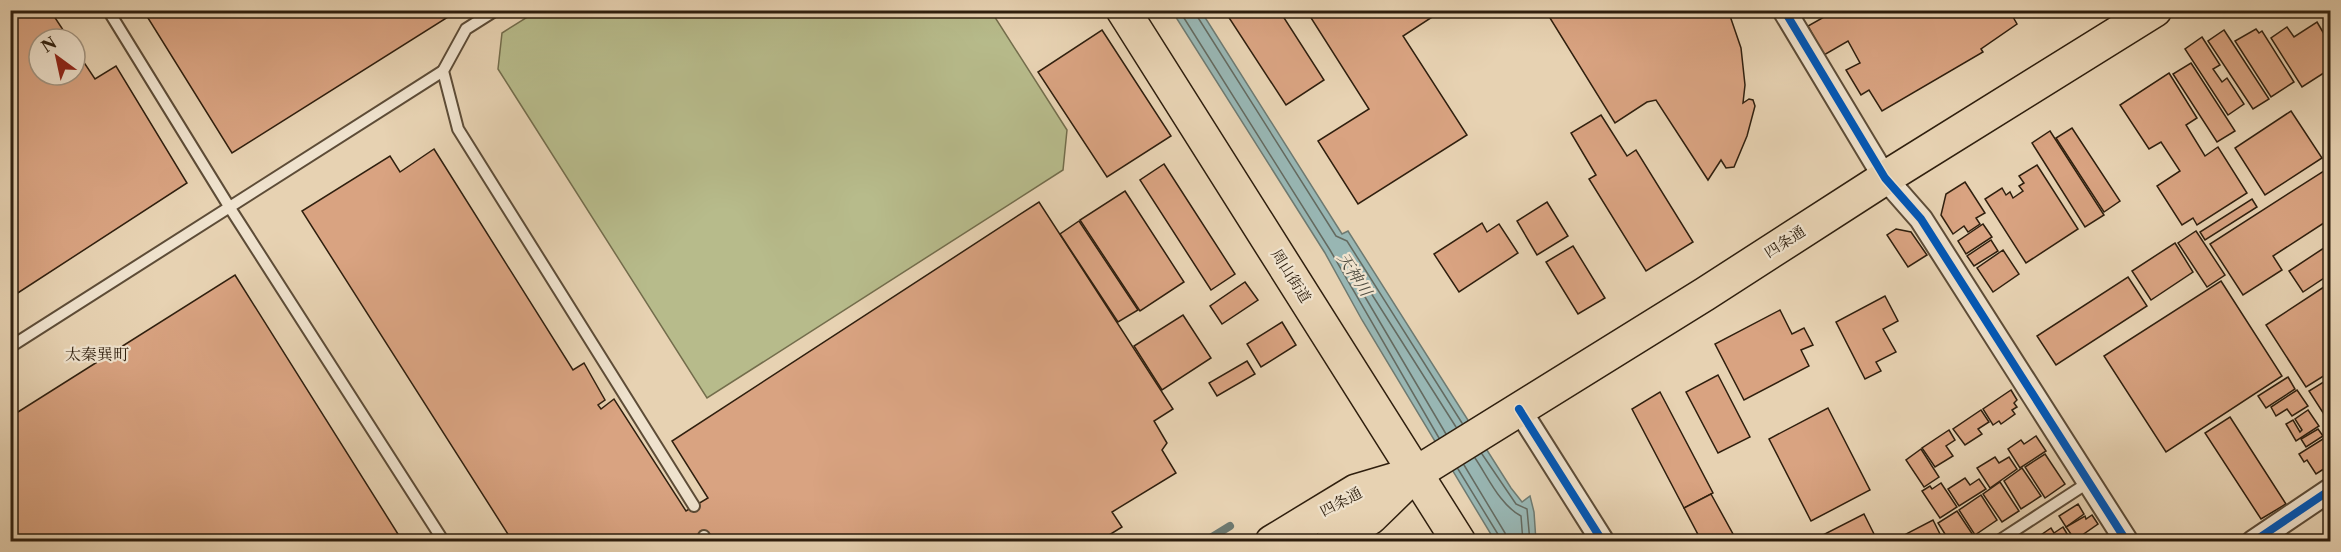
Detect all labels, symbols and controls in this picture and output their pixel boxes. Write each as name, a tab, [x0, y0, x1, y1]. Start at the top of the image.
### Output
north arrow	[27, 27, 87, 87]
text: N	[38, 32, 60, 57]
street label: 四条通	[1761, 221, 1809, 262]
street label: 周山街道	[1267, 245, 1315, 306]
water label: 天神川	[1334, 248, 1378, 301]
district label: 太秦巽町	[65, 344, 129, 364]
street label: 四条通	[1316, 483, 1365, 521]

